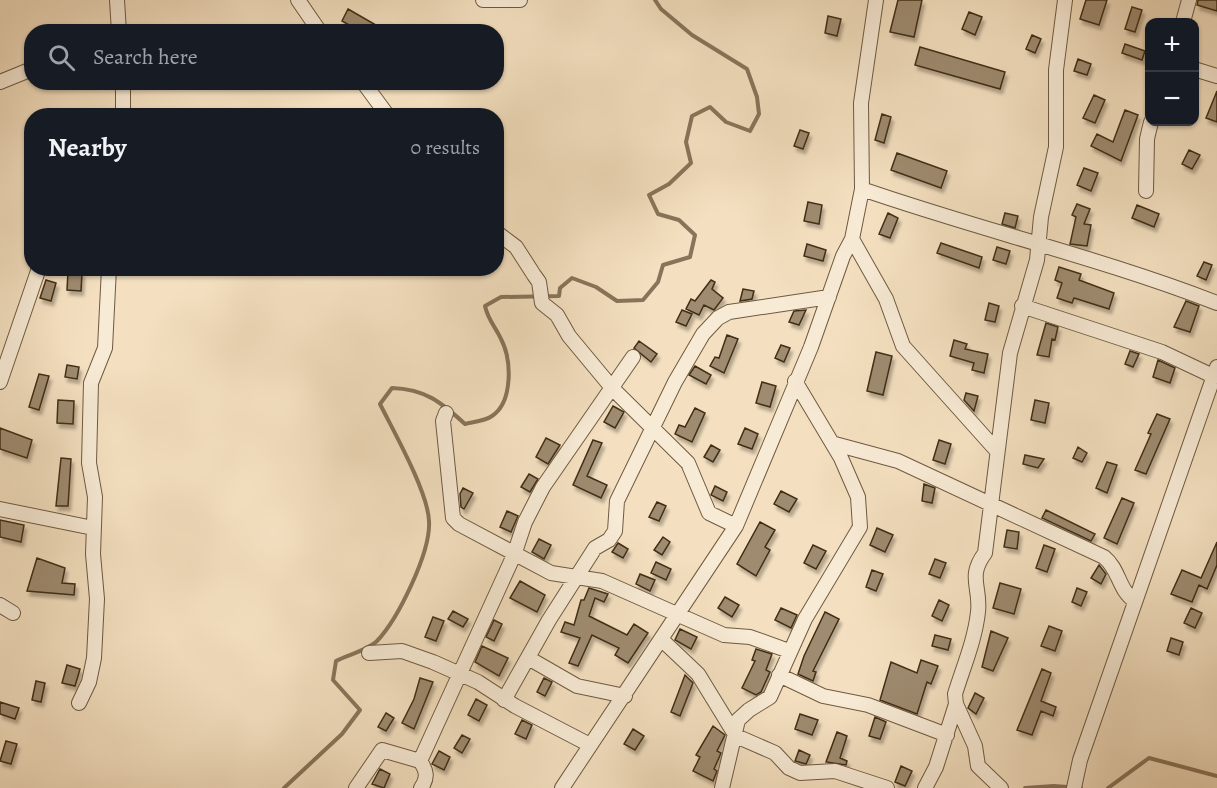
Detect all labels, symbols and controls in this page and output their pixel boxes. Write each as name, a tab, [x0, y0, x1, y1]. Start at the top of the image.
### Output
map controls	[1145, 18, 1199, 126]
button: +	[1145, 18, 1199, 72]
search box	[24, 24, 504, 90]
icon: search	[45, 41, 78, 74]
text: Search here	[93, 42, 198, 72]
button: −	[1145, 72, 1199, 126]
text: Nearby	[48, 130, 127, 165]
text: 0 results	[411, 134, 480, 161]

